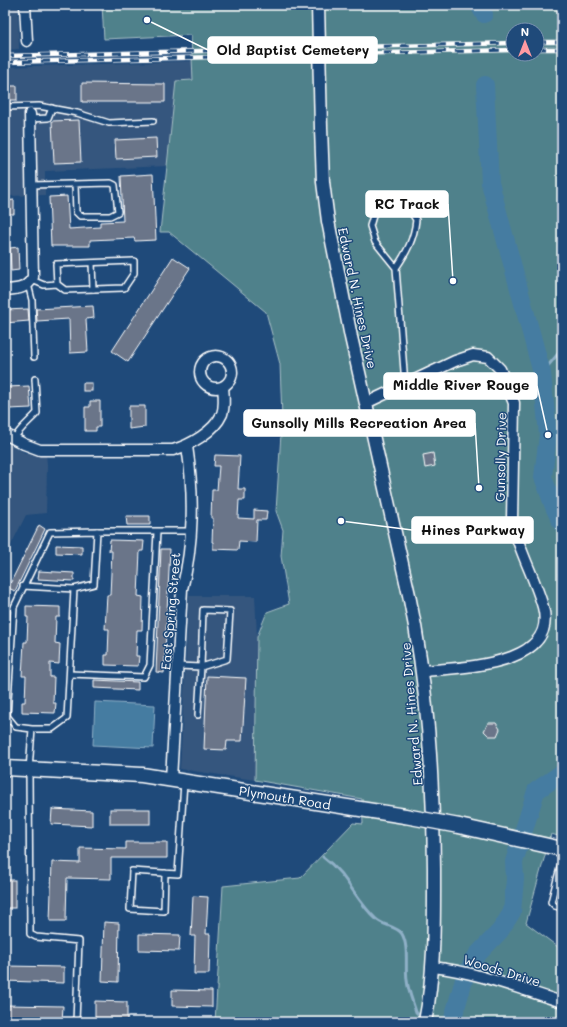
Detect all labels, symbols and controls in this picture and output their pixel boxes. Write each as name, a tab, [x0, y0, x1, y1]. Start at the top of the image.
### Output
north arrow	[505, 22, 545, 62]
text: N	[521, 24, 529, 39]
callout: Old Baptist Cemetery	[208, 37, 377, 63]
text: Old Baptist Cemetery	[217, 40, 370, 59]
callout: RC Track	[366, 191, 448, 217]
text: RC Track	[374, 194, 440, 213]
street label: Edward N. Hines Drive	[335, 226, 381, 370]
callout: Middle River Rouge	[384, 373, 537, 399]
text: Middle River Rouge	[393, 375, 529, 394]
callout: Gunsolly Mills Recreation Area	[244, 410, 475, 436]
street label: Gunsolly Drive	[491, 412, 509, 502]
text: Gunsolly Mills Recreation Area	[251, 413, 467, 432]
callout: Hines Parkway	[412, 517, 533, 543]
text: Hines Parkway	[421, 520, 526, 539]
street label: East Spring Street	[156, 551, 184, 670]
street label: Edward N. Hines Drive	[396, 642, 426, 786]
street label: Plymouth Road	[238, 781, 332, 813]
street label: Woods Drive	[461, 950, 543, 990]

